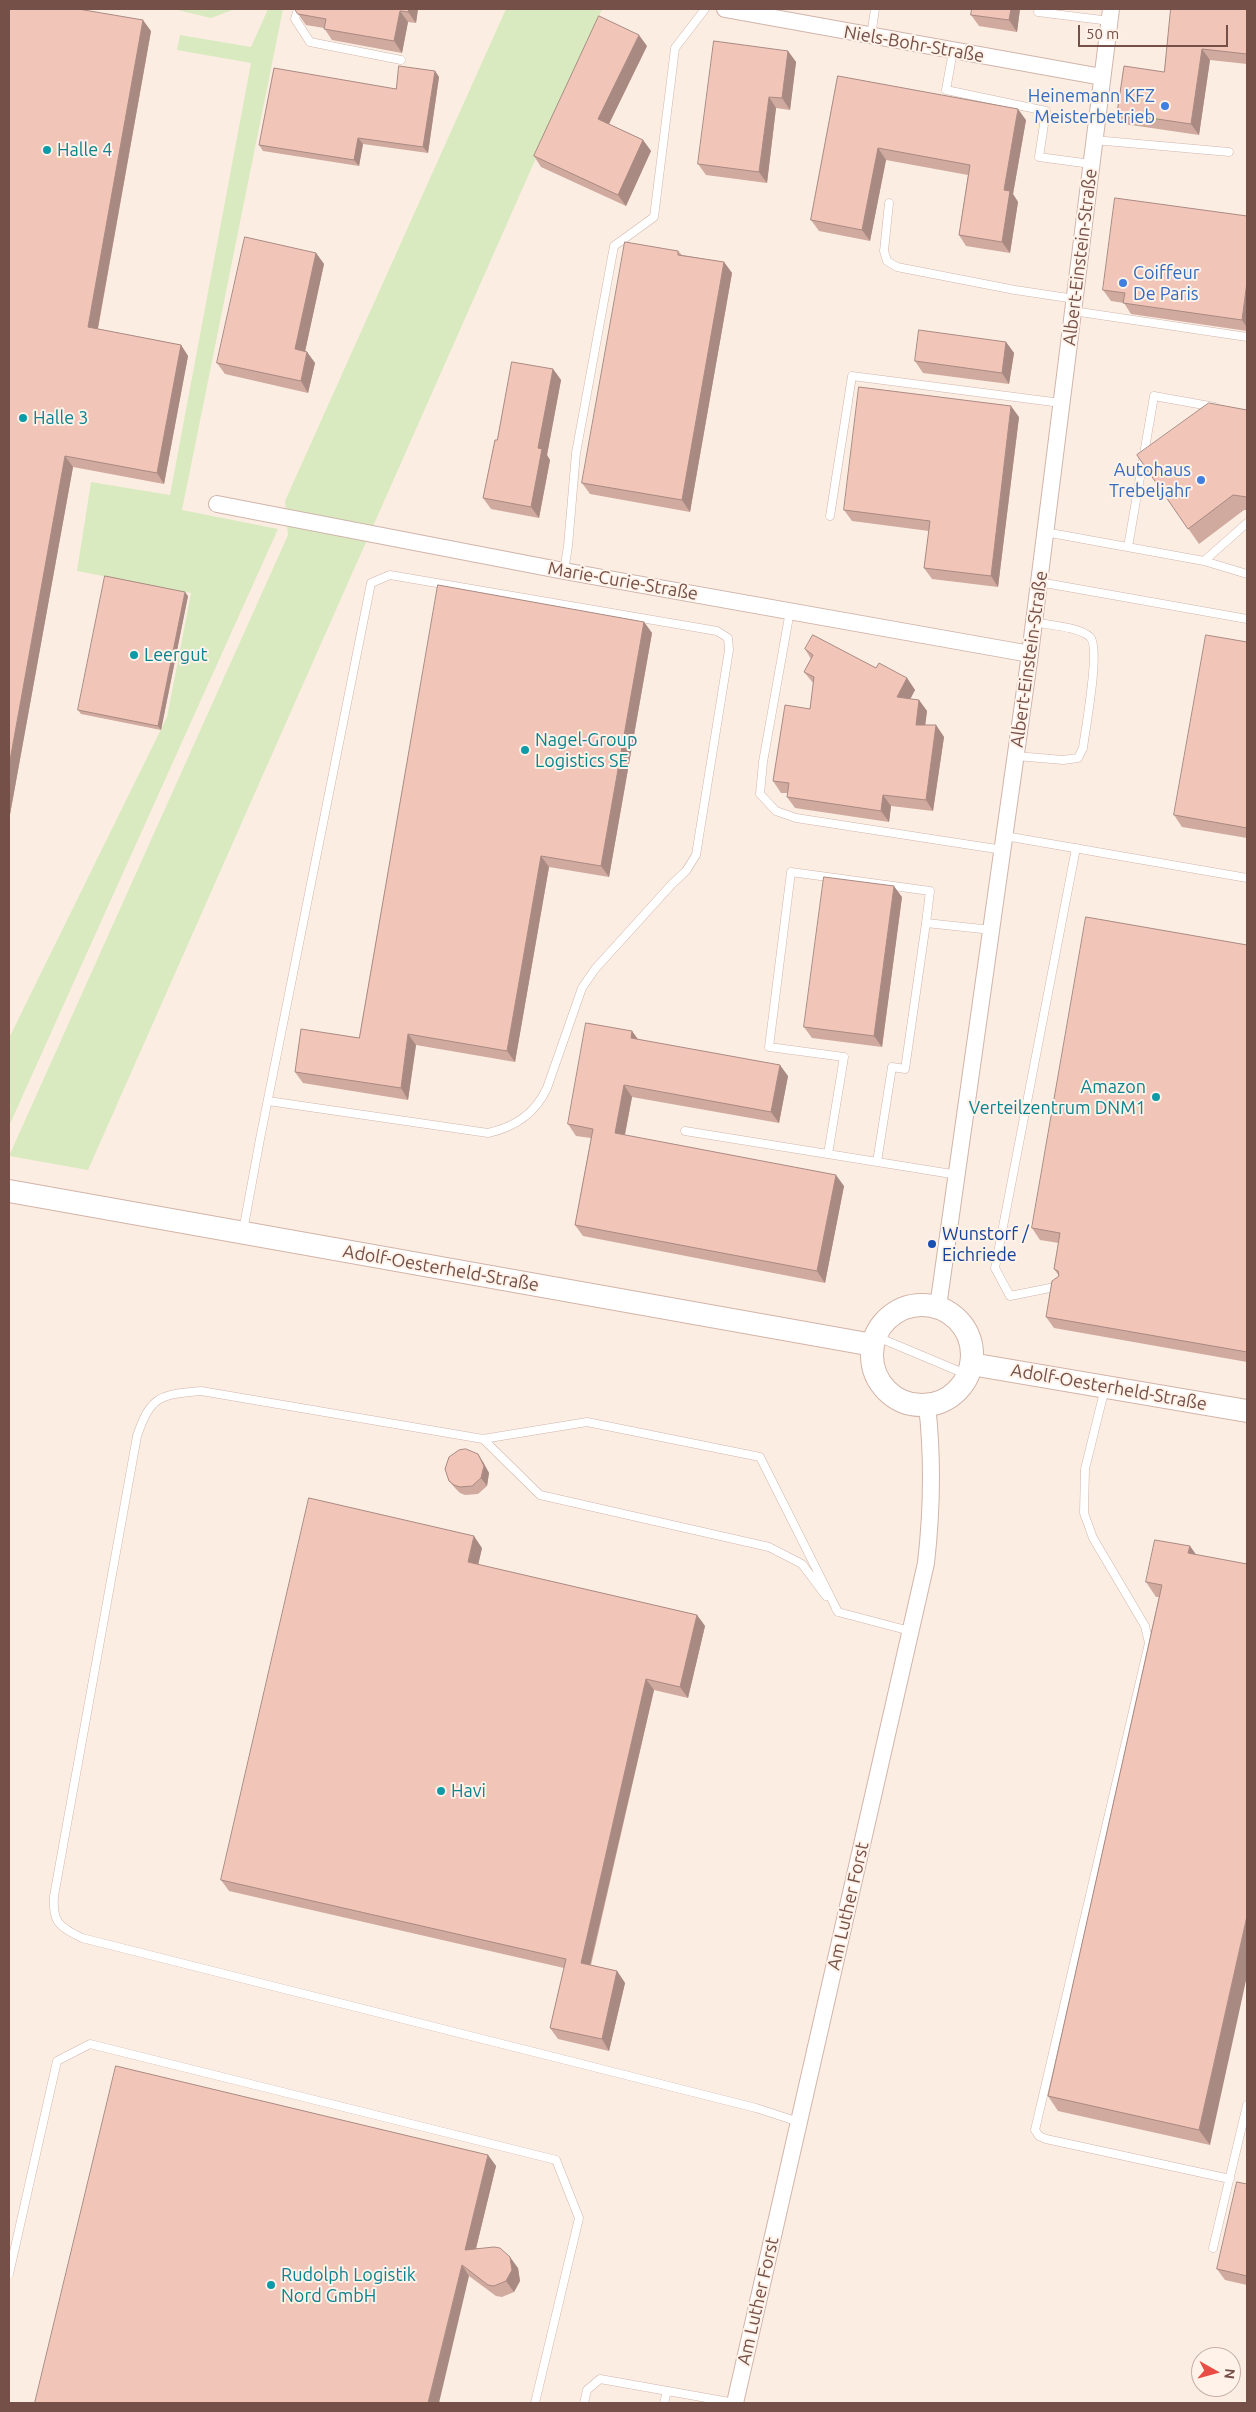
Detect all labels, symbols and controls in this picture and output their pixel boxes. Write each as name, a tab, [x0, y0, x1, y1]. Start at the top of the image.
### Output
scale bar	[1081, 15, 1231, 47]
street label: Niels-Bohr-Straße	[842, 21, 986, 67]
text: 50 m	[1086, 25, 1119, 42]
place label: Heinemann KFZ Meisterbetrieb	[1028, 85, 1155, 128]
marker: Heinemann KFZ Meisterbetrieb	[1159, 100, 1171, 112]
place label: Halle 4	[57, 139, 112, 161]
marker: Halle 4	[41, 144, 53, 156]
street label: Albert-Einstein-Straße	[1058, 167, 1102, 347]
place label: Coiffeur De Paris	[1133, 262, 1200, 304]
marker: Coiffeur De Paris	[1117, 277, 1129, 289]
place label: Halle 3	[33, 407, 88, 429]
marker: Halle 3	[17, 412, 29, 424]
place label: Autohaus Trebeljahr	[1109, 459, 1191, 502]
marker: Autohaus Trebeljahr	[1195, 474, 1207, 486]
street label: Marie-Curie-Straße	[546, 557, 700, 605]
street label: Albert-Einstein-Straße	[1006, 569, 1052, 749]
place label: Leergut	[144, 644, 208, 666]
marker: Leergut	[128, 649, 140, 661]
place label: Nagel-Group Logistics SE	[535, 729, 637, 772]
marker: Nagel-Group Logistics SE	[519, 744, 531, 756]
place label: Amazon Verteilzentrum DNM1	[969, 1076, 1146, 1118]
marker: Amazon Verteilzentrum DNM1	[1150, 1091, 1162, 1103]
place label: Wunstorf / Eichriede	[942, 1223, 1029, 1266]
marker: Wunstorf / Eichriede	[926, 1238, 938, 1250]
street label: Adolf-Oesterheld-Straße	[341, 1240, 541, 1296]
street label: Adolf-Oesterheld-Straße	[1009, 1359, 1209, 1415]
place label: Havi	[451, 1780, 486, 1802]
marker: Havi	[435, 1785, 447, 1797]
street label: Am Luther Forst	[823, 1840, 873, 1972]
street label: Am Luther Forst	[733, 2235, 783, 2367]
place label: Rudolph Logistik Nord GmbH	[281, 2264, 416, 2306]
marker: Rudolph Logistik Nord GmbH	[265, 2279, 277, 2291]
north arrow	[1191, 2347, 1241, 2397]
text: N	[1221, 2368, 1238, 2380]

